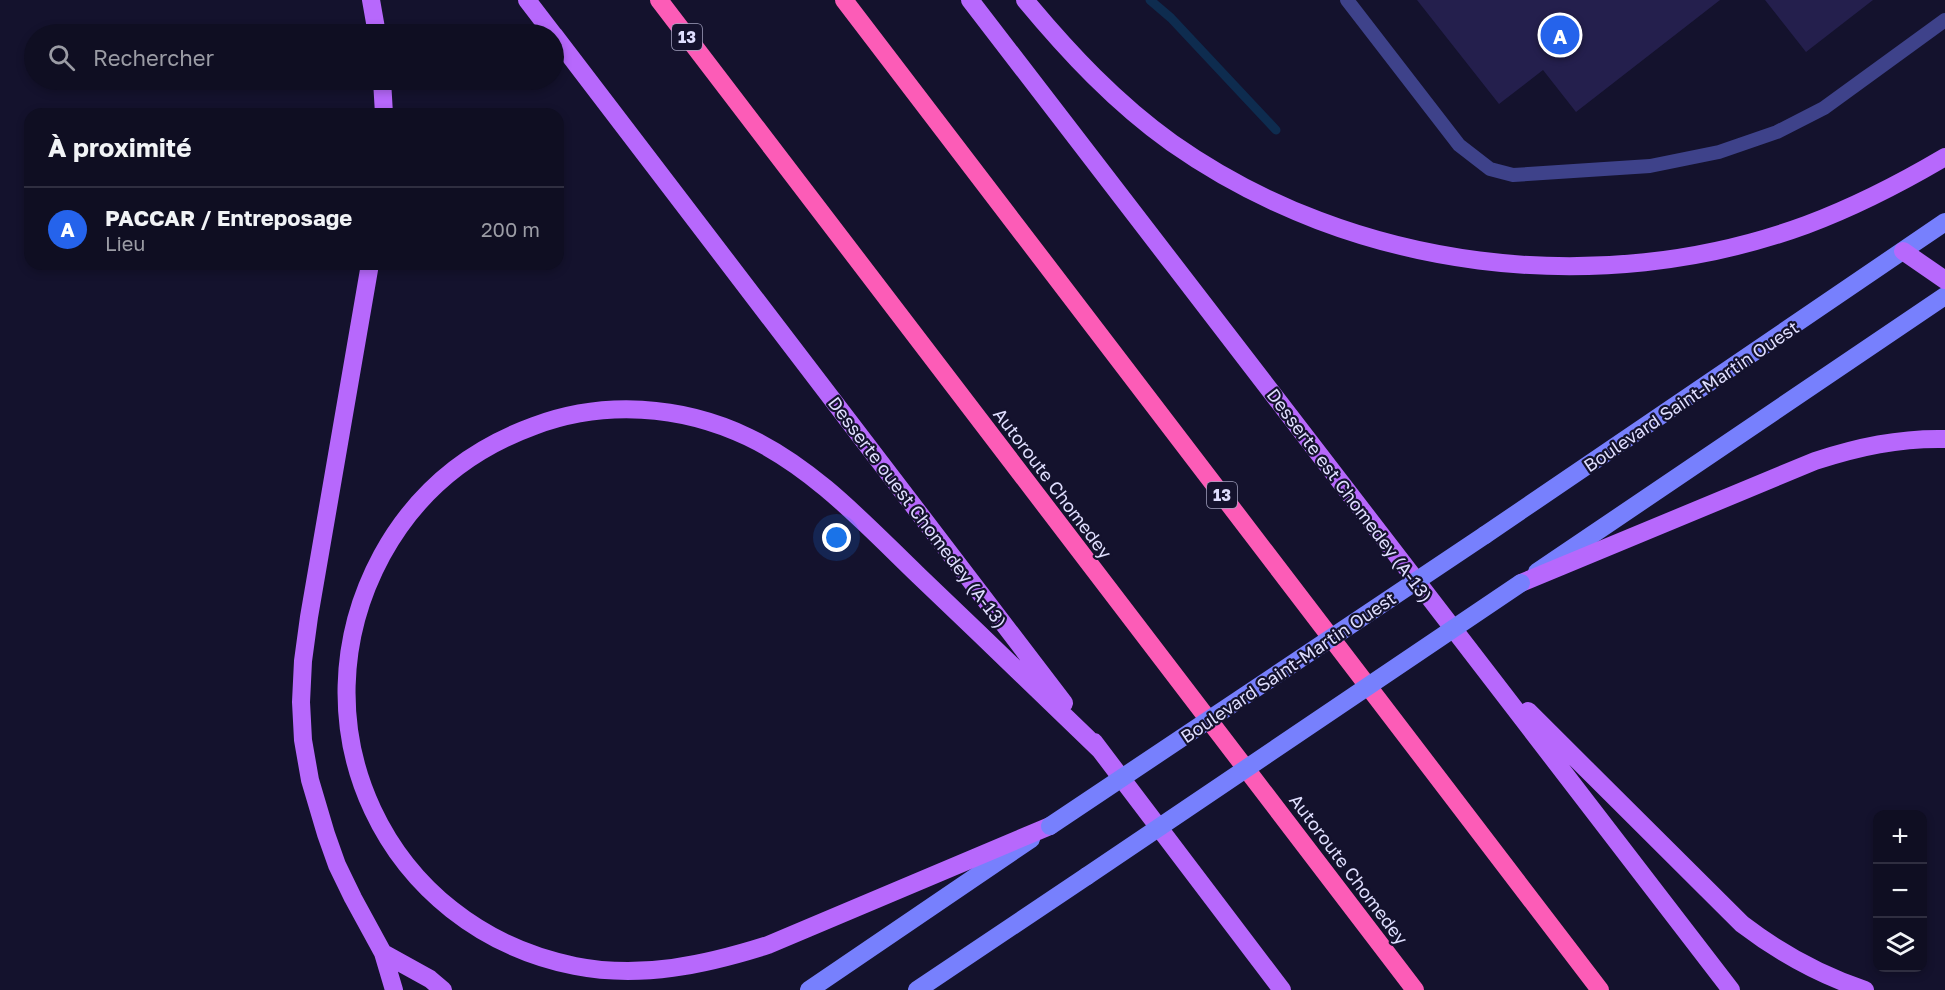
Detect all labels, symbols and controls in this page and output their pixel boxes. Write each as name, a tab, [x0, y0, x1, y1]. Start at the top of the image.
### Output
pin: A	[1540, 12, 1580, 57]
search box	[24, 24, 564, 90]
road number: 13	[672, 24, 702, 50]
icon: search	[45, 41, 78, 74]
text: Rechercher	[93, 44, 214, 71]
text: À proximité	[48, 132, 192, 163]
text: PACCAR / Entreposage	[105, 204, 352, 231]
text: A	[60, 217, 75, 241]
text: 200 m	[481, 217, 540, 241]
text: Lieu	[105, 231, 145, 255]
street label: Boulevard Saint-Martin Ouest	[1579, 316, 1803, 476]
street label: Desserte est Chomedey (A-13)	[1262, 384, 1438, 606]
street label: Desserte ouest Chomedey (A-13)	[824, 392, 1012, 632]
street label: Autoroute Chomedey	[989, 403, 1117, 563]
road number: 13	[1207, 482, 1237, 508]
your location	[822, 523, 851, 552]
street label: Boulevard Saint-Martin Ouest	[1176, 587, 1400, 747]
street label: Autoroute Chomedey	[1285, 789, 1413, 949]
map controls	[1873, 810, 1927, 972]
button: +	[1873, 810, 1927, 864]
button: −	[1873, 864, 1927, 918]
button: layers	[1873, 918, 1927, 972]

